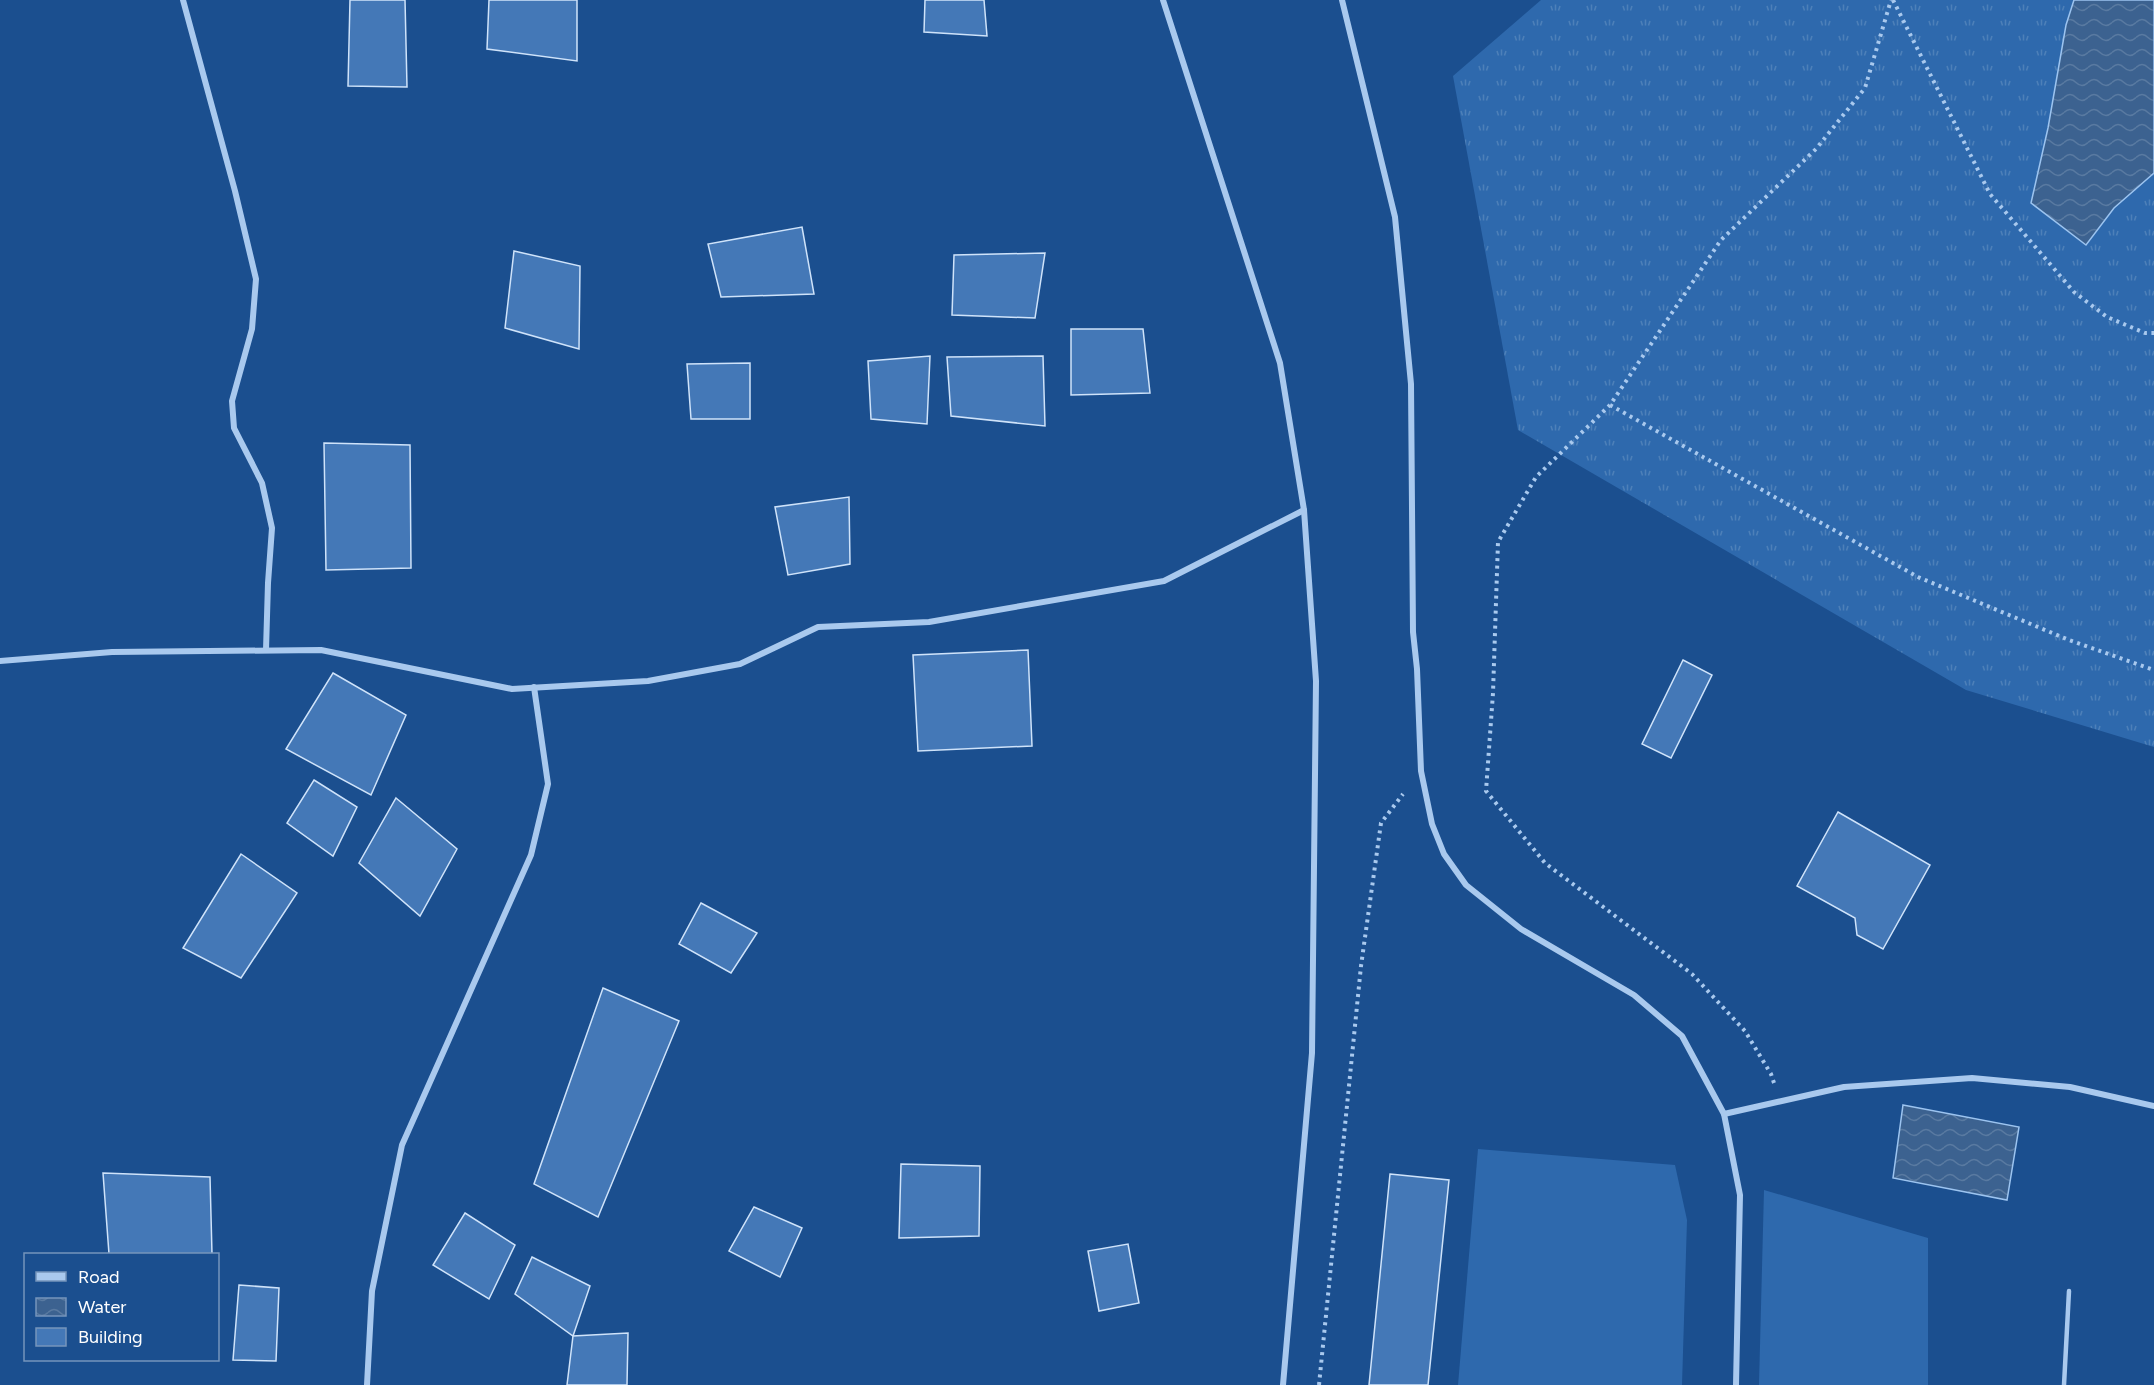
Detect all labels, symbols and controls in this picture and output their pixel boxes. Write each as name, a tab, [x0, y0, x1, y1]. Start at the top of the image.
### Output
legend	[24, 1253, 219, 1361]
text: Road	[78, 1266, 119, 1288]
text: Water	[78, 1296, 126, 1318]
text: Building	[78, 1326, 143, 1348]

